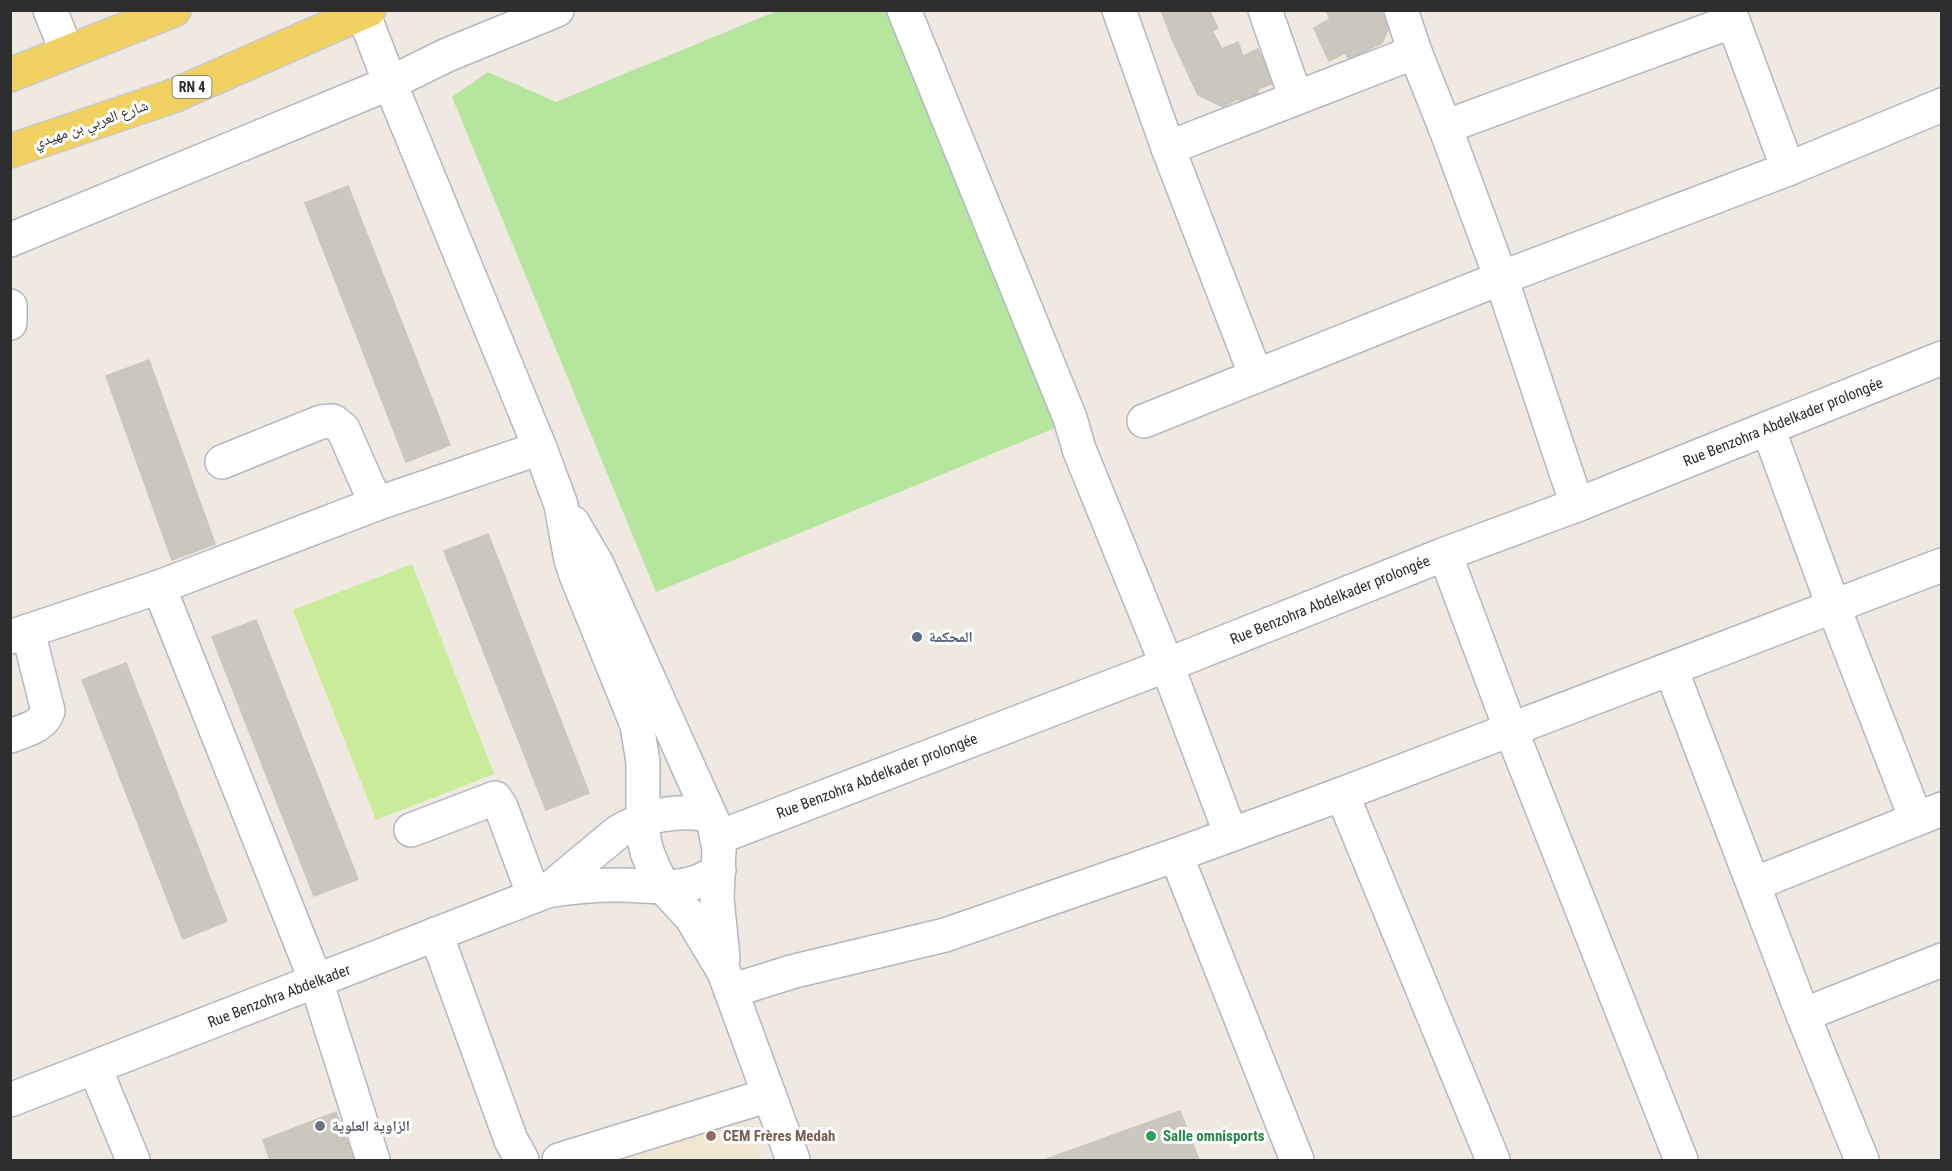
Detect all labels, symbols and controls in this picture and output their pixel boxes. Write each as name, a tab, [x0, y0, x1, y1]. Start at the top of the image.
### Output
road number: RN 4	[172, 76, 212, 98]
street label: شارع العربي بن مهيدي	[32, 96, 151, 155]
street label: Rue Benzohra Abdelkader prolongée	[1681, 374, 1885, 470]
street label: Rue Benzohra Abdelkader prolongée	[1228, 552, 1432, 648]
place label: المحكمة	[929, 628, 973, 646]
marker: المحكمة	[910, 630, 924, 644]
street label: Rue Benzohra Abdelkader prolongée	[774, 729, 980, 823]
street label: Rue Benzohra Abdelkader	[205, 960, 353, 1032]
place label: الزاوية العلوية	[332, 1117, 410, 1135]
marker: الزاوية العلوية	[313, 1119, 327, 1133]
place label: CEM Frères Medah	[723, 1127, 835, 1145]
place label: Salle omnisports	[1163, 1127, 1265, 1145]
marker: CEM Frères Medah	[704, 1129, 718, 1143]
marker: Salle omnisports	[1144, 1129, 1158, 1143]

